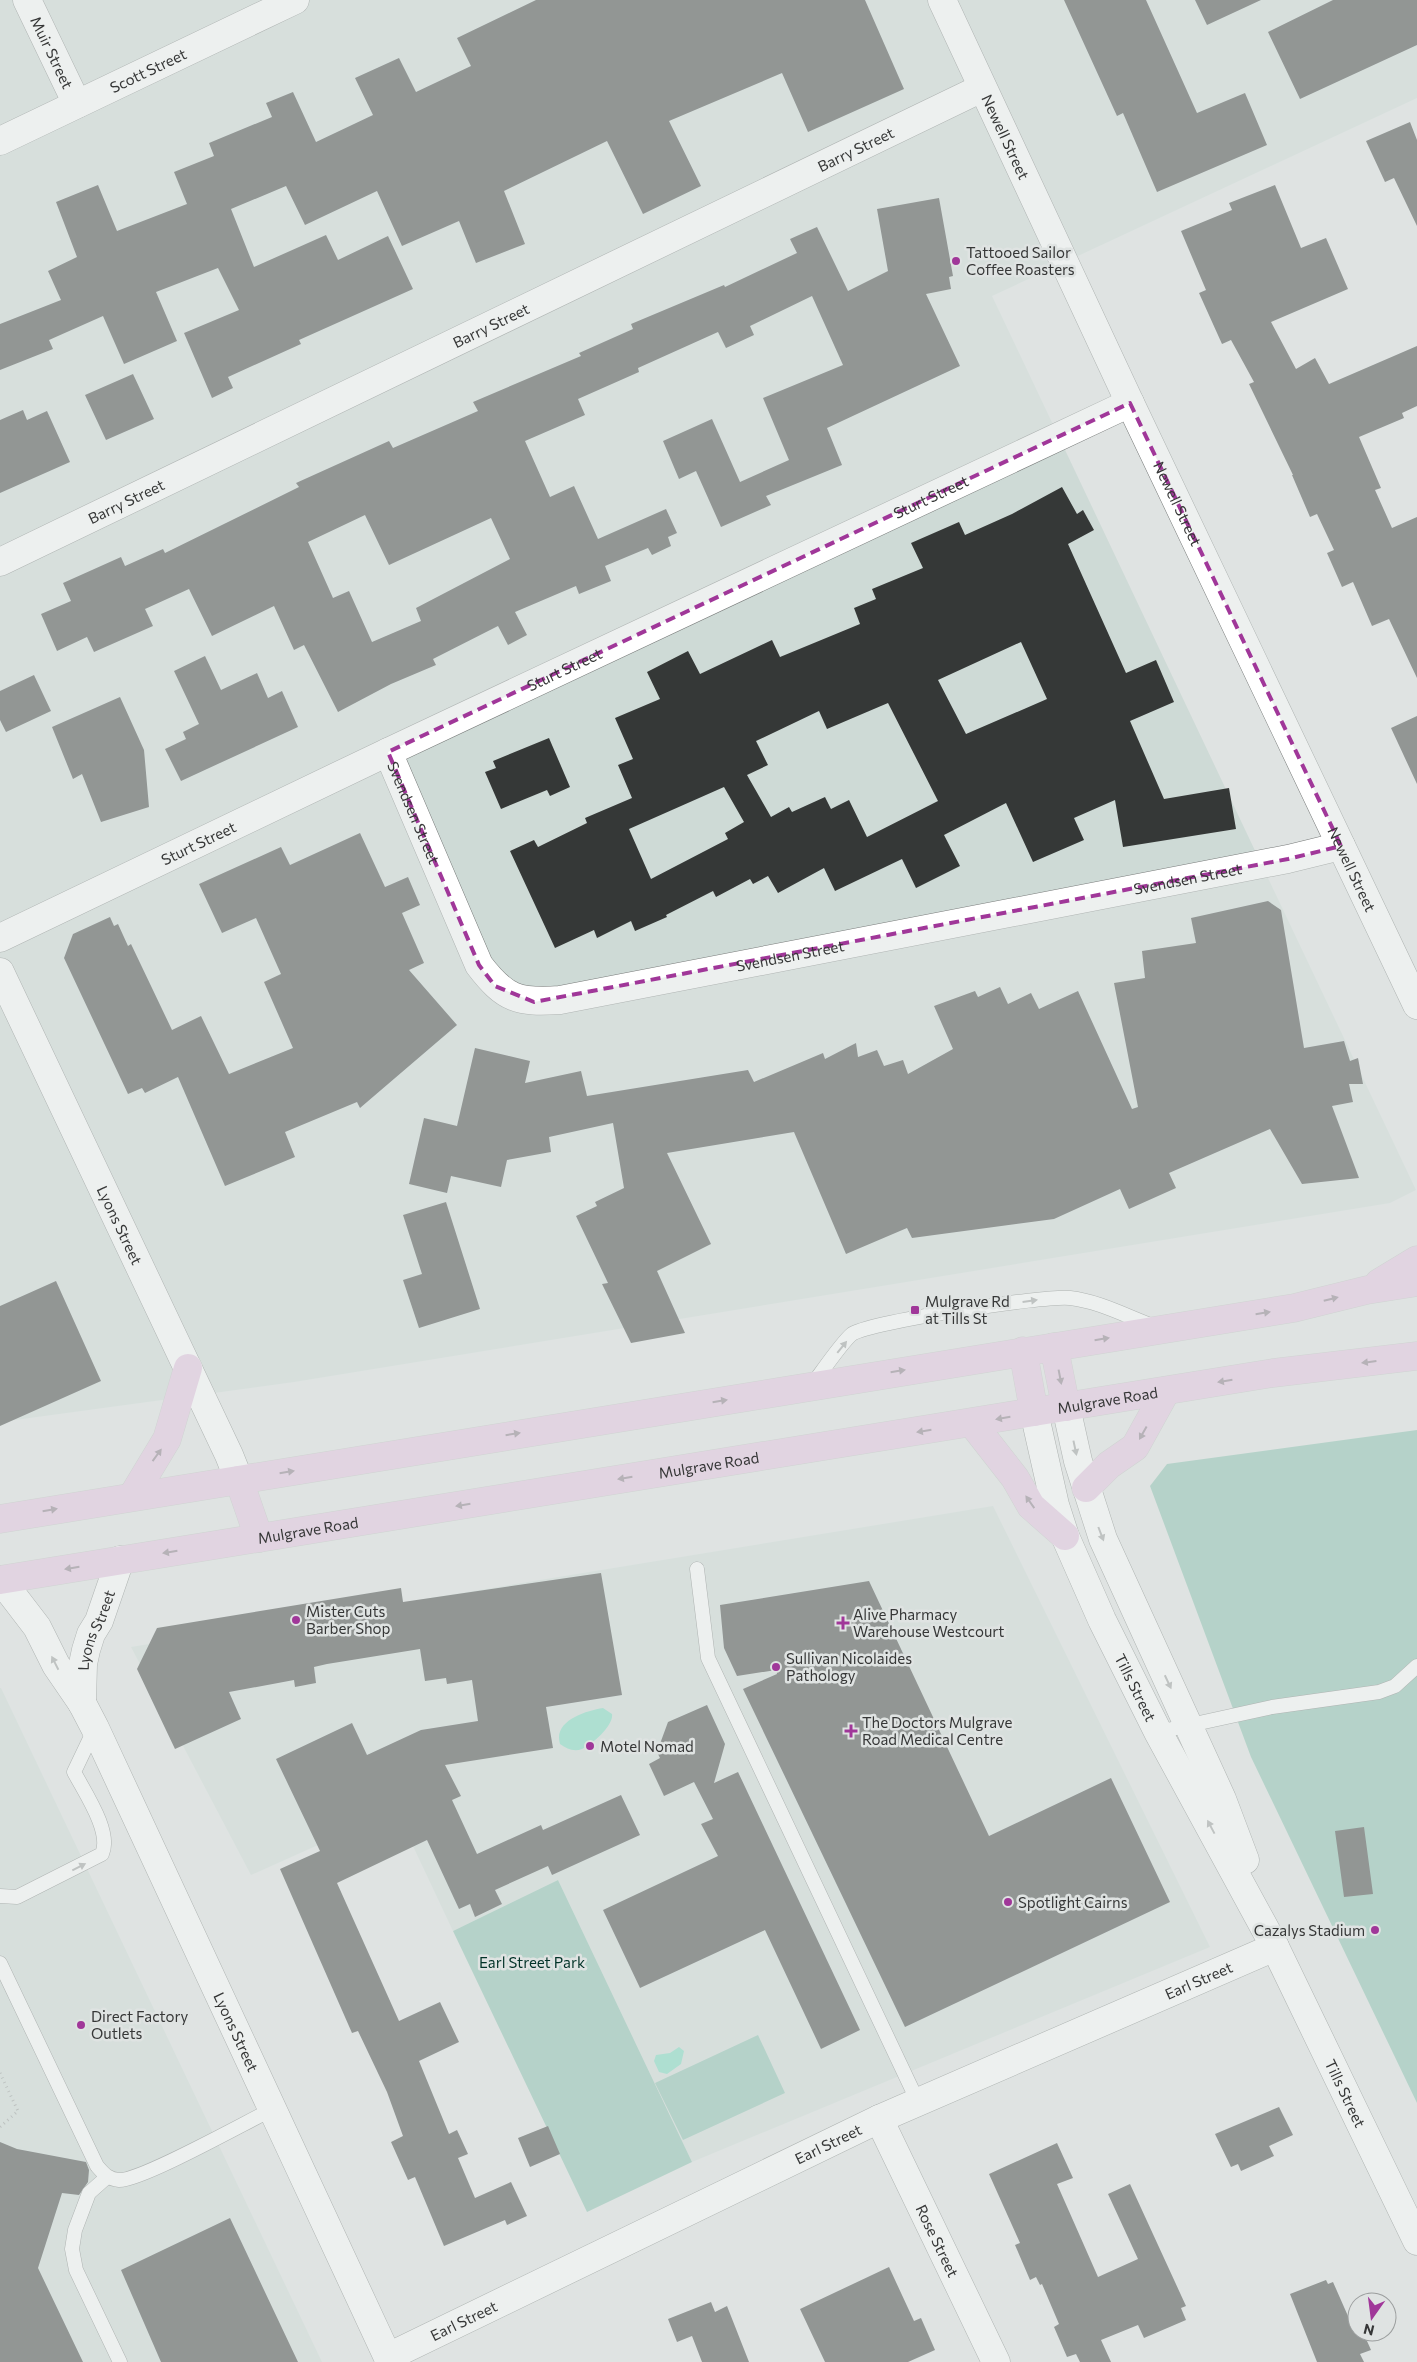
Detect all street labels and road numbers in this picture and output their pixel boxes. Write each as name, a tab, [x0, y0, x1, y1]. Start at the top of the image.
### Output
street label: Muir Street	[27, 13, 77, 91]
street label: Scott Street	[107, 44, 189, 96]
street label: Newell Street	[978, 92, 1033, 182]
street label: Barry Street	[814, 123, 897, 175]
street label: Barry Street	[450, 299, 532, 351]
street label: Newell Street	[1150, 458, 1206, 549]
street label: Sturt Street	[890, 471, 971, 522]
street label: Barry Street	[85, 475, 167, 527]
street label: Sturt Street	[524, 644, 605, 694]
street label: Svendsen Street	[384, 759, 444, 867]
street label: Sturt Street	[158, 817, 239, 868]
street label: Newell Street	[1324, 824, 1380, 914]
street label: Svendsen Street	[1132, 859, 1243, 898]
street label: Svendsen Street	[734, 936, 846, 975]
street label: Lyons Street	[94, 1183, 146, 1267]
street label: Mulgrave Road	[1056, 1383, 1159, 1417]
street label: Mulgrave Road	[657, 1448, 760, 1482]
street label: Mulgrave Road	[256, 1513, 359, 1547]
street label: Lyons Street	[74, 1587, 118, 1671]
street label: Tills Street	[1111, 1651, 1160, 1724]
street label: Earl Street	[1162, 1958, 1235, 2003]
street label: Lyons Street	[210, 1989, 263, 2074]
street label: Tills Street	[1322, 2056, 1370, 2130]
street label: Earl Street	[792, 2120, 864, 2167]
street label: Rose Street	[912, 2201, 963, 2280]
street label: Earl Street	[427, 2297, 500, 2344]

